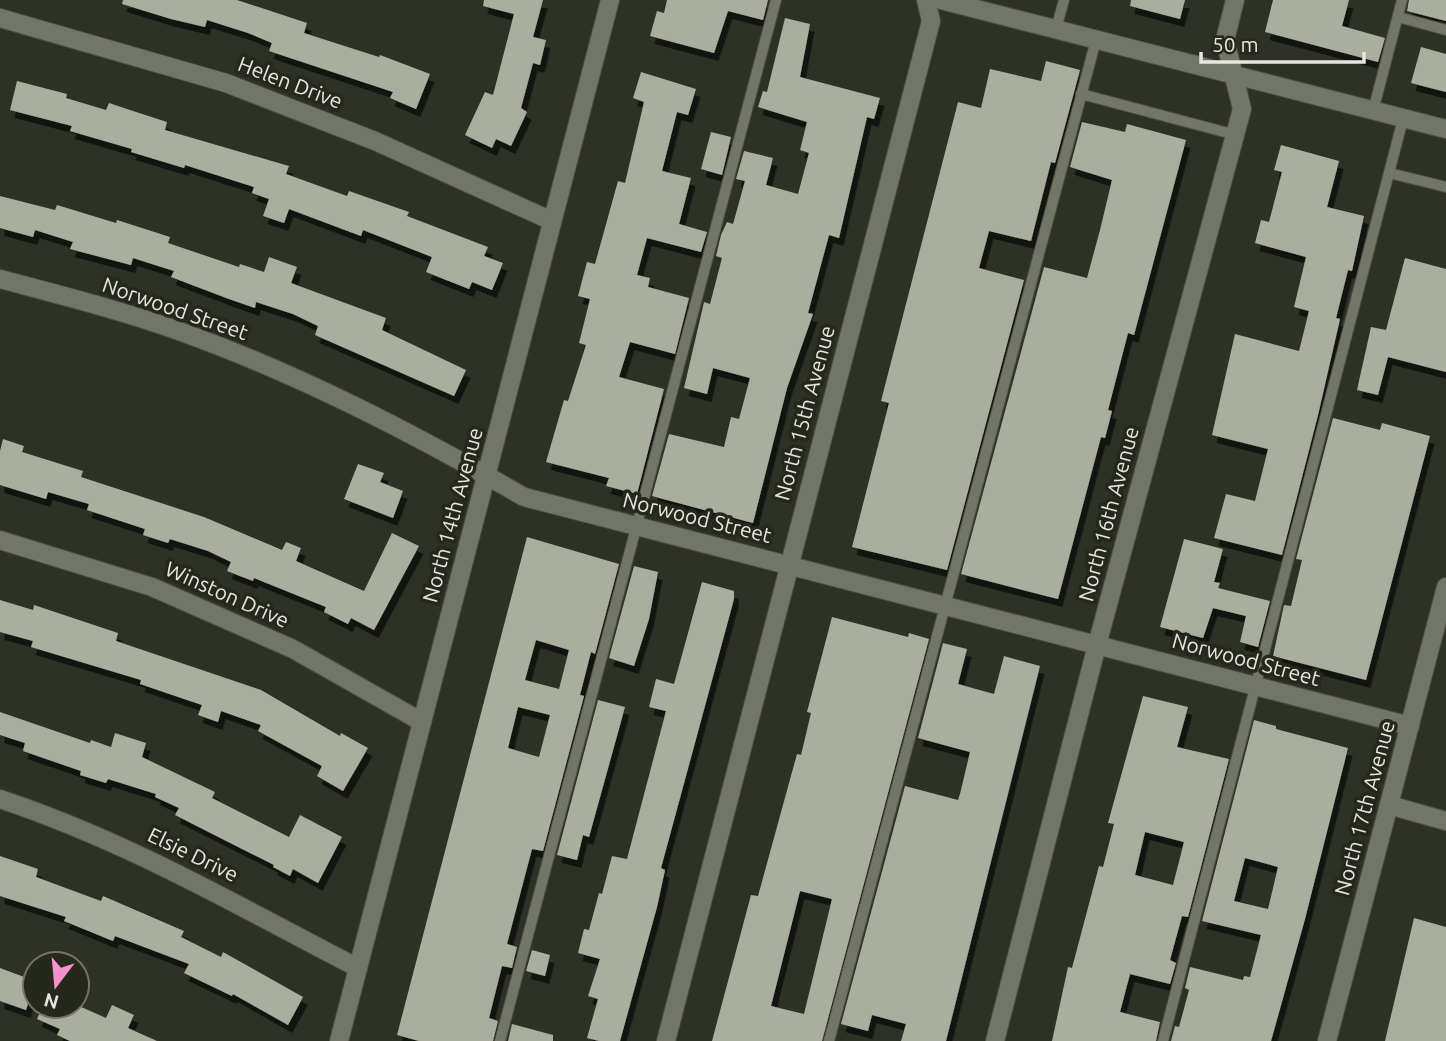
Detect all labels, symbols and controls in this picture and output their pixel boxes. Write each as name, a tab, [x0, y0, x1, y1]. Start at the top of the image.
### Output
scale bar	[1201, 21, 1364, 65]
text: 50 m	[1212, 32, 1259, 56]
street label: Helen Drive	[235, 51, 346, 113]
street label: Norwood Street	[99, 272, 251, 344]
street label: North 15th Avenue	[769, 323, 839, 503]
street label: North 16th Avenue	[1073, 424, 1143, 604]
street label: North 14th Avenue	[417, 425, 487, 605]
street label: Norwood Street	[620, 487, 774, 547]
street label: Winston Drive	[162, 556, 293, 632]
street label: Norwood Street	[1170, 628, 1323, 690]
street label: North 17th Avenue	[1329, 718, 1399, 898]
street label: Elsie Drive	[144, 822, 243, 886]
north arrow	[21, 950, 91, 1020]
text: N	[41, 989, 61, 1014]

